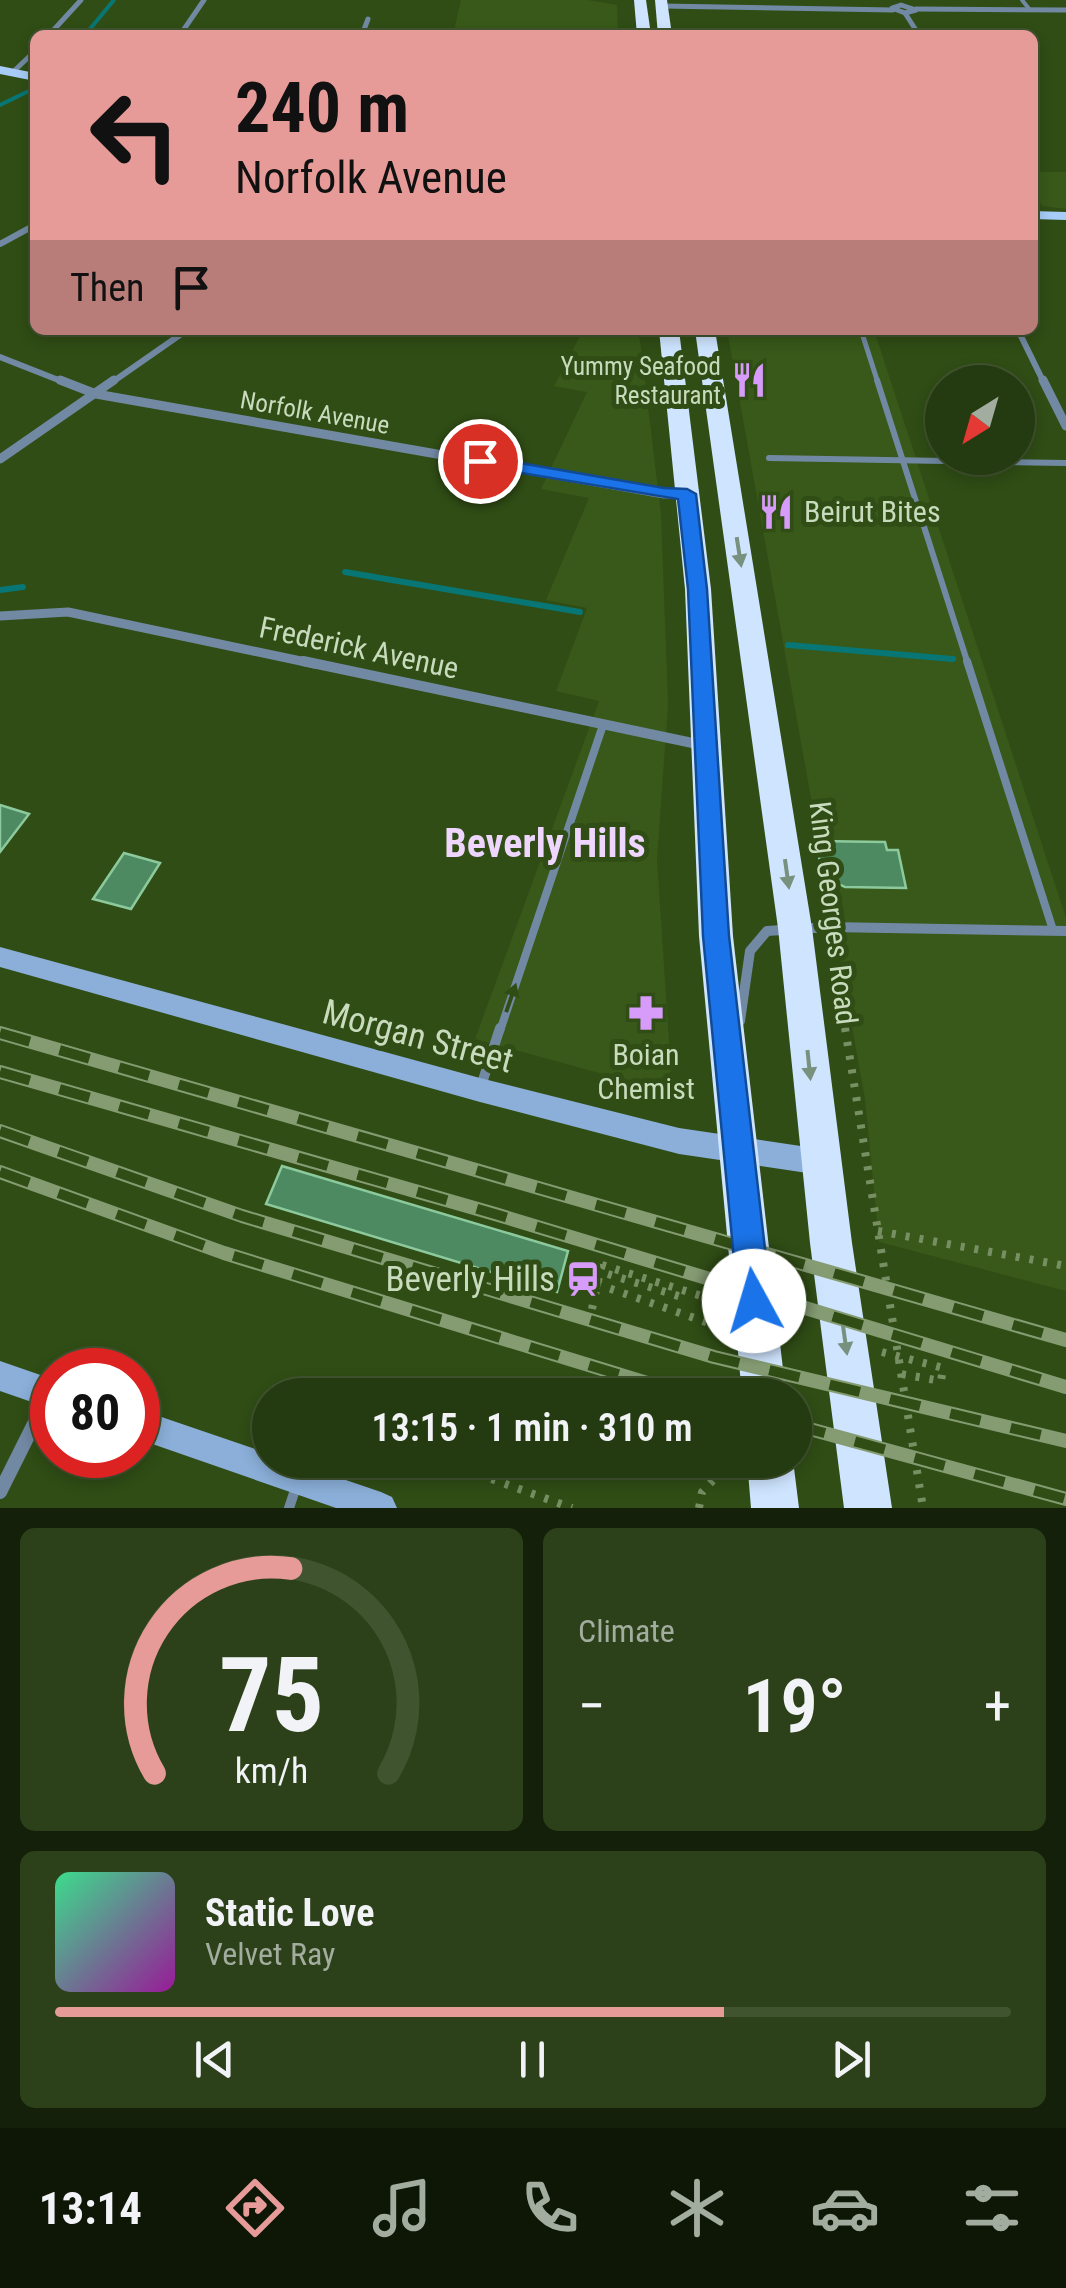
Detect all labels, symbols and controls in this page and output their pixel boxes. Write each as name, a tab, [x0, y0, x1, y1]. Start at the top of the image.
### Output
text: 240 m	[235, 67, 409, 149]
icon: left	[70, 70, 200, 200]
text: Norfolk Avenue	[235, 151, 507, 204]
icon: arrive	[164, 260, 219, 315]
text: Then	[70, 266, 144, 310]
place label: Yummy Seafood Restaurant	[560, 352, 721, 410]
restaurant icon: Yummy Seafood Restaurant	[730, 361, 768, 399]
north arrow	[925, 365, 1035, 475]
map controls	[925, 365, 1035, 475]
street label: Norfolk Avenue	[238, 385, 392, 440]
pin	[438, 419, 523, 504]
icon: arrive	[453, 434, 508, 489]
restaurant icon: Beirut Bites	[757, 493, 795, 531]
place label: Beirut Bites	[804, 494, 941, 529]
one-way arrow	[731, 537, 747, 569]
street label: Frederick Avenue	[256, 609, 462, 686]
street label: King Georges Road	[802, 799, 865, 1027]
district label: Beverly Hills	[444, 820, 646, 867]
one-way arrow	[779, 858, 795, 890]
one-way arrow	[504, 982, 519, 1012]
street label: Morgan Street	[318, 991, 518, 1082]
pharmacy icon: Boian Chemist	[627, 994, 665, 1032]
place label: Boian Chemist	[597, 1037, 695, 1106]
one-way arrow	[802, 1050, 818, 1081]
position arrow	[702, 1249, 806, 1353]
place label: Beverly Hills	[385, 1259, 555, 1300]
station icon: Beverly Hills	[564, 1260, 602, 1298]
one-way arrow	[837, 1324, 853, 1356]
speed limit sign: 80	[30, 1348, 160, 1478]
text: 13:15 · 1 min · 310 m	[372, 1406, 692, 1450]
text: Climate	[578, 1612, 675, 1650]
text: 75	[219, 1635, 324, 1756]
text: 19°	[742, 1662, 847, 1750]
text: −	[578, 1674, 606, 1738]
text: +	[984, 1674, 1011, 1738]
text: km/h	[235, 1750, 308, 1792]
text: Static Love	[205, 1891, 374, 1935]
text: Velvet Ray	[205, 1935, 335, 1973]
icon: previous	[187, 2032, 242, 2087]
icon: pause	[505, 2032, 560, 2087]
icon: next	[824, 2032, 879, 2087]
icon: directions	[220, 2173, 290, 2243]
icon: music	[367, 2173, 437, 2243]
icon: phone	[515, 2173, 585, 2243]
icon: climate	[662, 2173, 732, 2243]
icon: car	[810, 2173, 880, 2243]
icon: filters	[957, 2173, 1027, 2243]
text: 13:14	[39, 2182, 142, 2235]

